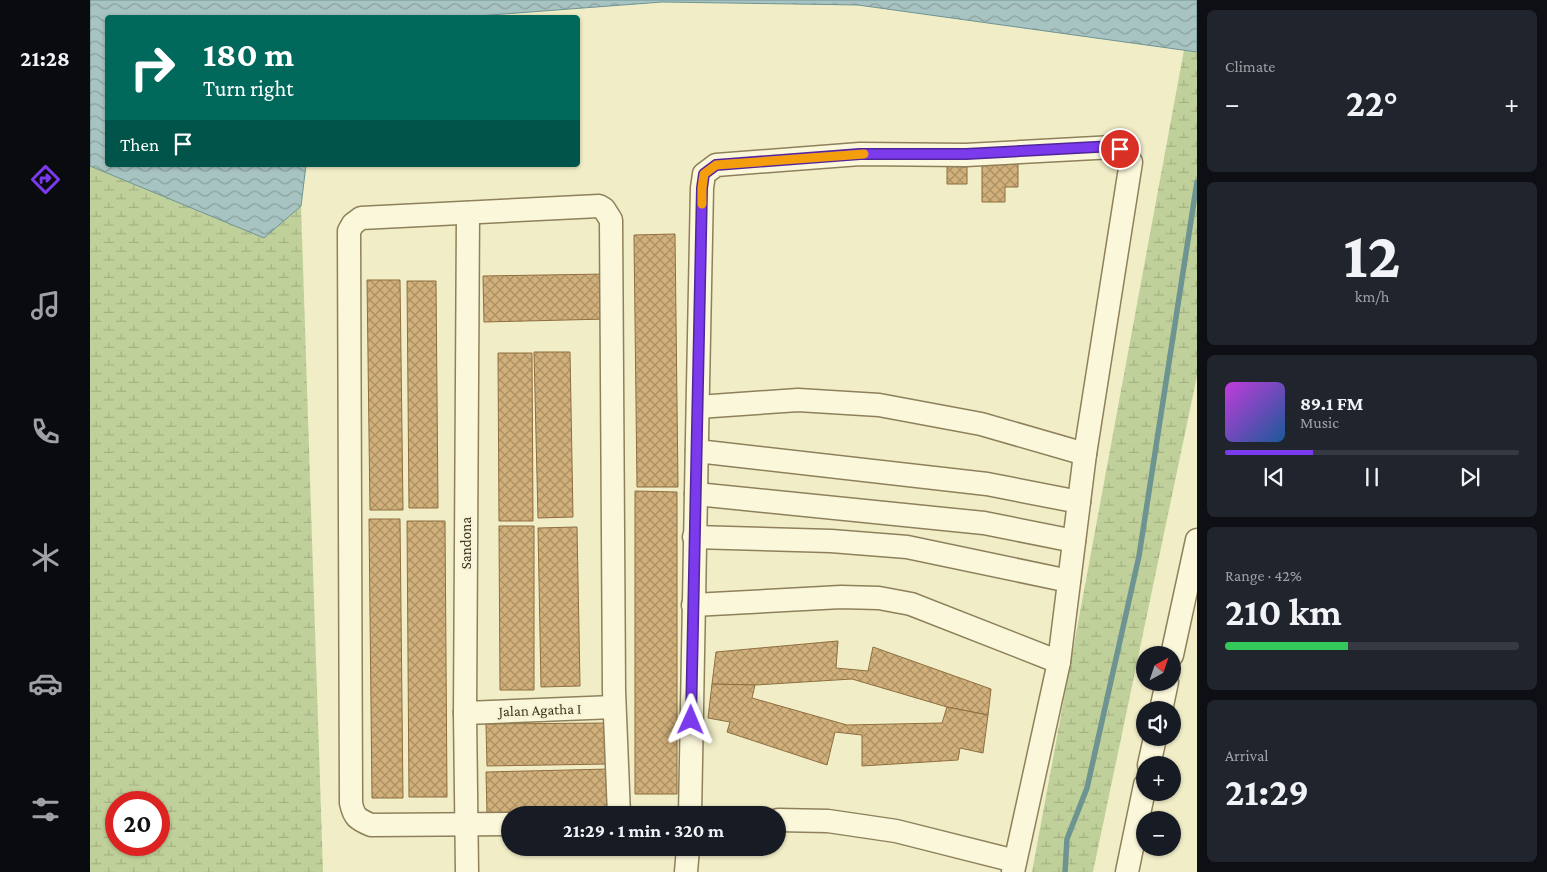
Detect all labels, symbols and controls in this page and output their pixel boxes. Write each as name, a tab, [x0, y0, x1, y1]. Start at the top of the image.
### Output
icon: right	[120, 35, 185, 100]
text: 180 m	[203, 35, 294, 74]
text: 21:28	[20, 46, 70, 71]
text: Climate	[1225, 58, 1275, 75]
text: Turn right	[203, 76, 294, 101]
text: 22°	[1346, 82, 1398, 124]
text: −	[1225, 88, 1240, 119]
text: +	[1504, 88, 1519, 119]
pin	[1099, 128, 1141, 170]
icon: arrive	[169, 130, 197, 158]
text: Then	[120, 134, 159, 155]
icon: arrive	[1106, 135, 1134, 163]
icon: directions	[28, 162, 63, 197]
text: 12	[1343, 219, 1401, 291]
icon: music	[28, 288, 63, 323]
text: km/h	[1355, 288, 1389, 305]
text: 89.1 FM	[1300, 393, 1363, 414]
icon: phone	[28, 414, 63, 449]
text: Music	[1300, 414, 1339, 431]
icon: previous	[1260, 463, 1288, 491]
icon: pause	[1358, 463, 1386, 491]
icon: next	[1456, 463, 1484, 491]
street label: Sandona	[458, 517, 474, 569]
icon: climate	[28, 540, 63, 575]
text: Range · 42%	[1225, 567, 1302, 584]
text: 210 km	[1225, 591, 1342, 633]
north arrow	[1136, 646, 1181, 691]
map controls	[1136, 646, 1181, 856]
icon: car	[28, 666, 63, 701]
position arrow	[664, 693, 716, 745]
street label: Jalan Agatha I	[496, 701, 582, 721]
button: sound	[1136, 701, 1181, 746]
text: Arrival	[1225, 747, 1269, 764]
button: +	[1136, 756, 1181, 801]
text: 21:29	[1225, 771, 1309, 813]
speed limit sign: 20	[105, 791, 170, 856]
icon: filters	[28, 792, 63, 827]
button: −	[1136, 811, 1181, 856]
text: 21:29 · 1 min · 320 m	[563, 820, 724, 841]

